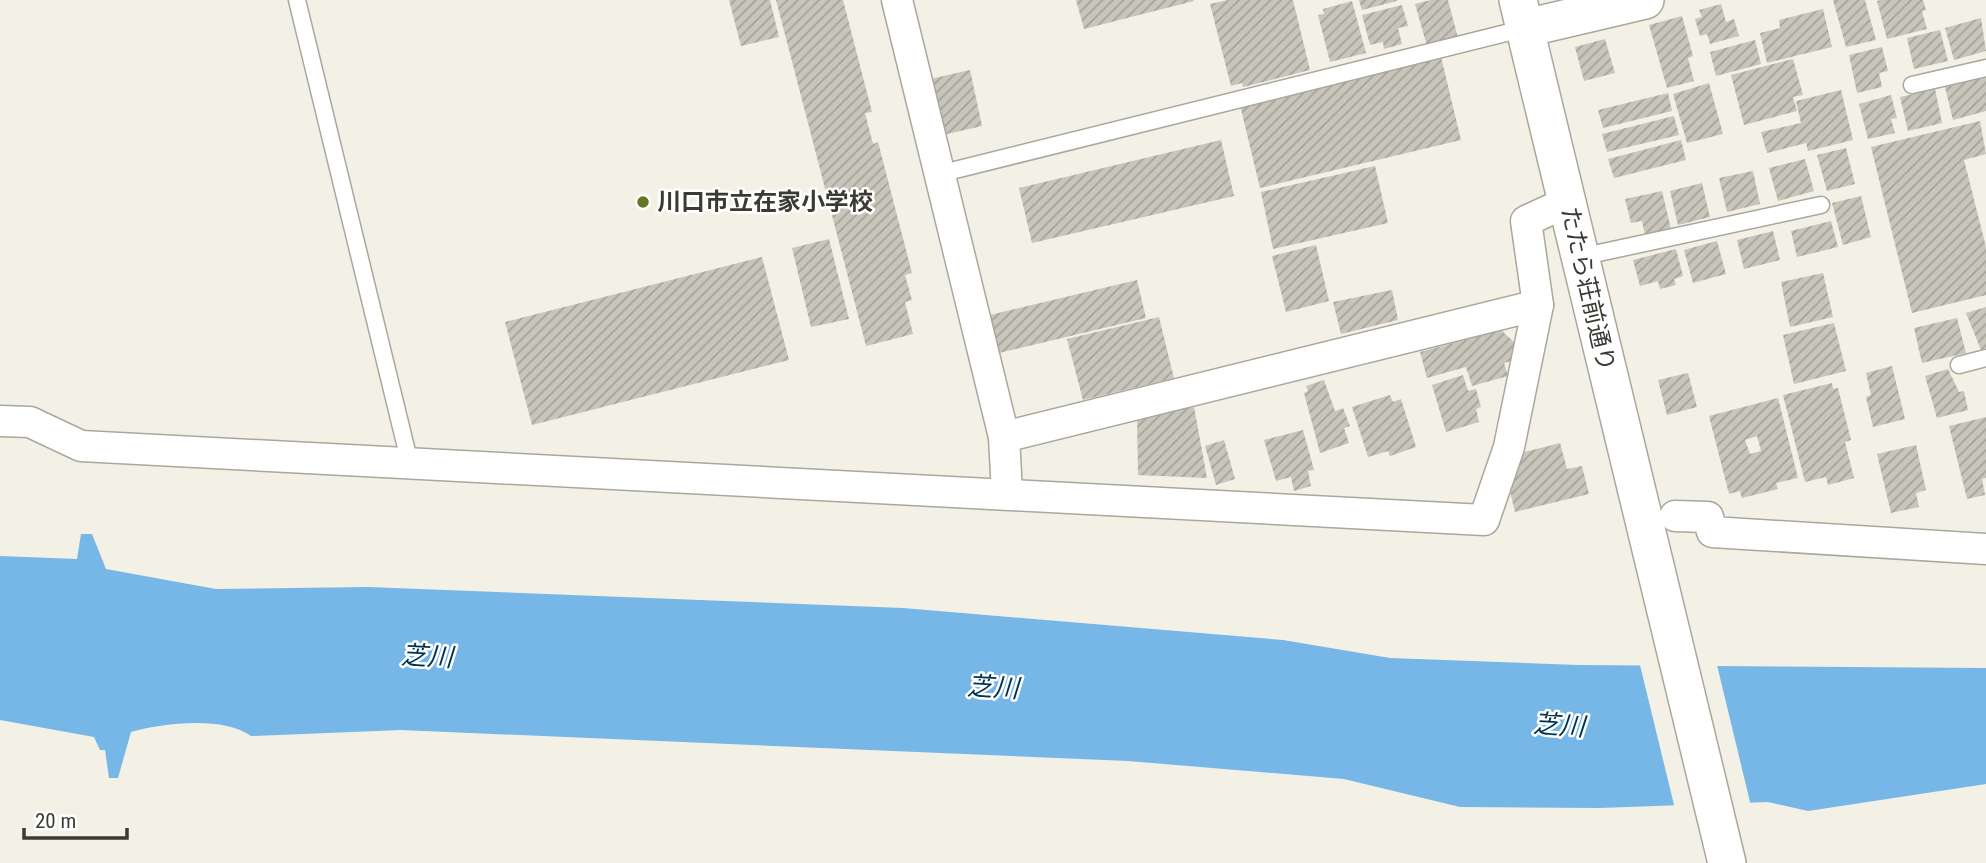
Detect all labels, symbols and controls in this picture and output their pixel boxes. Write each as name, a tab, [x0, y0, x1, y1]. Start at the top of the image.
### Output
place label: 川口市立在家小学校	[657, 188, 873, 216]
marker: 川口市立在家小学校	[635, 194, 651, 210]
street label: たたら荘前通り	[1555, 204, 1621, 374]
water label: 芝川	[400, 640, 457, 672]
water label: 芝川	[966, 671, 1023, 703]
water label: 芝川	[1532, 708, 1589, 742]
scale bar	[24, 796, 128, 840]
text: 20 m	[35, 809, 76, 833]

